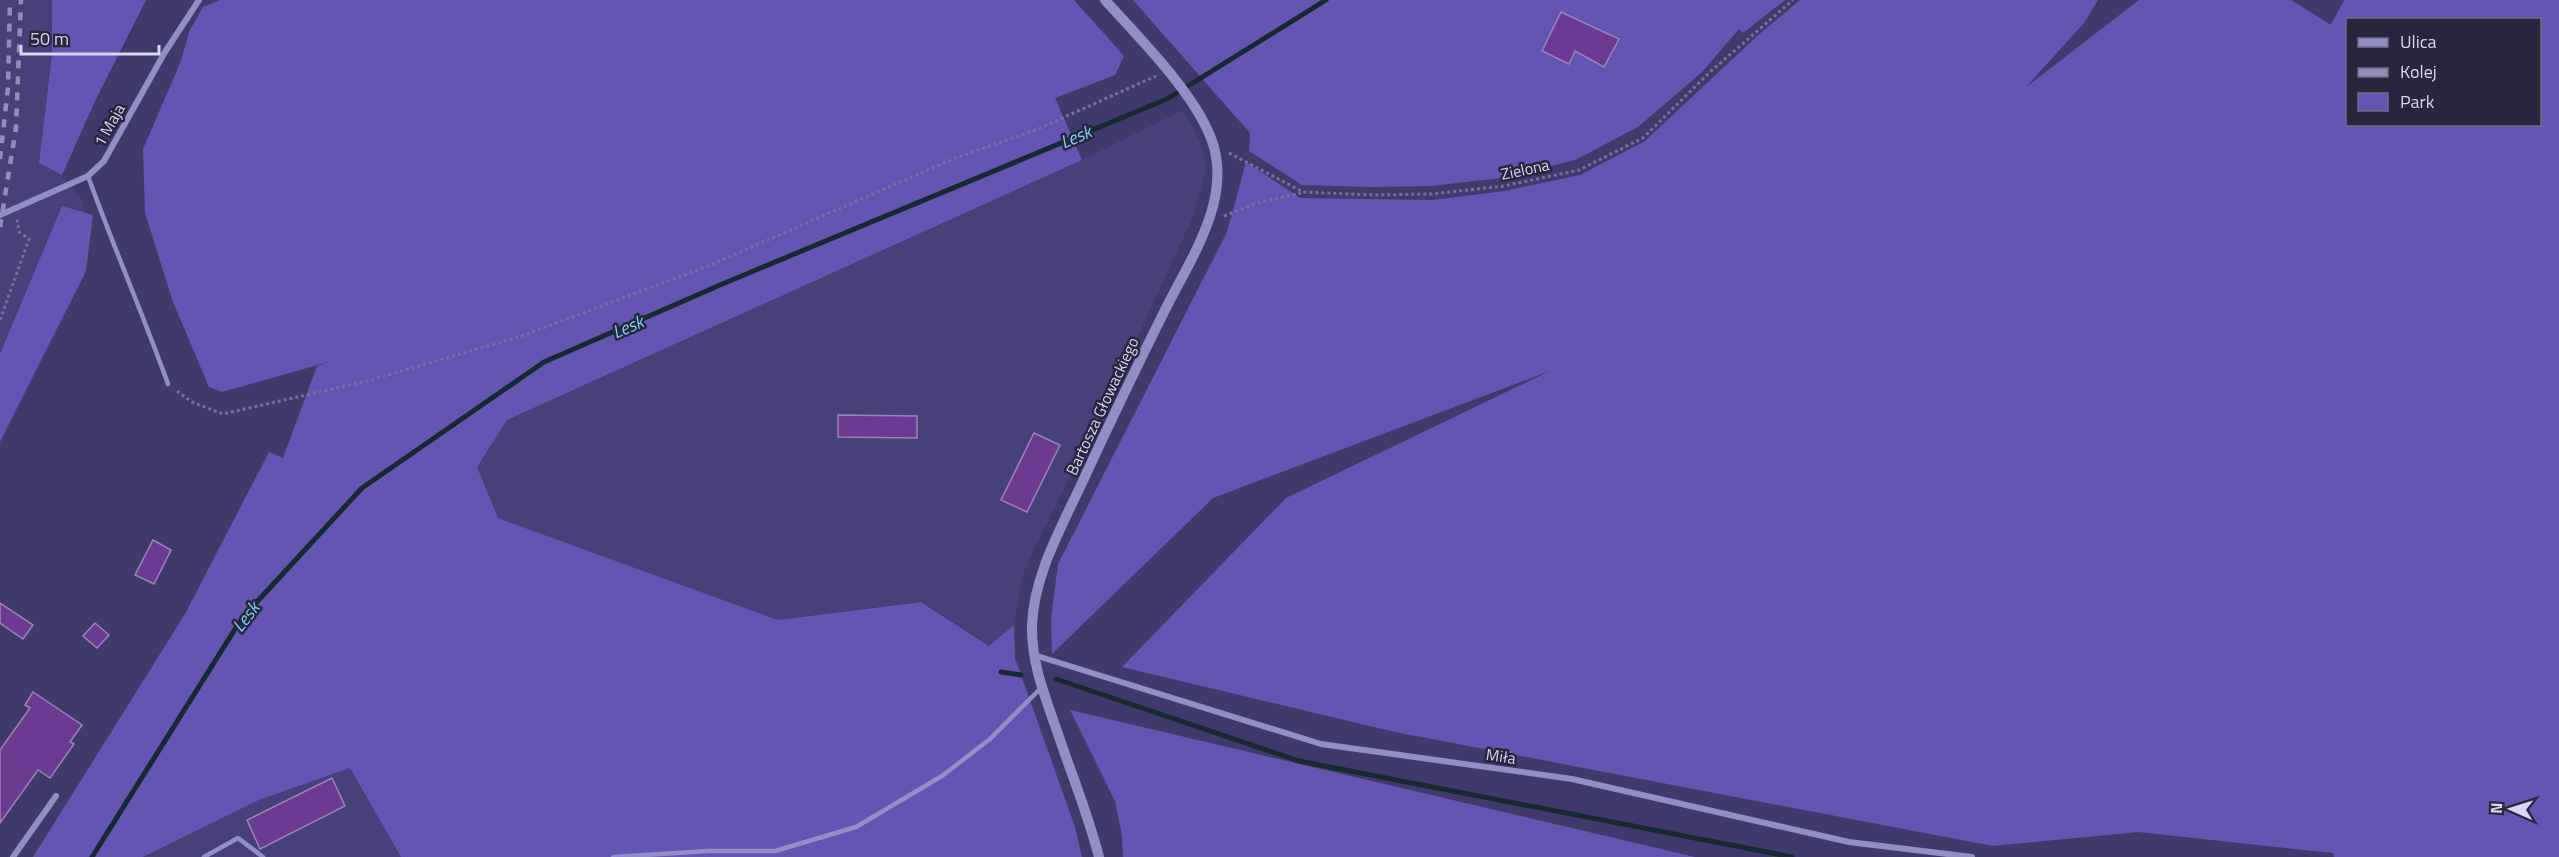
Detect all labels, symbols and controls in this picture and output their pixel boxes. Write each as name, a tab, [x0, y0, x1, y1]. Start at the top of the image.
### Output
scale bar	[21, 18, 159, 56]
legend	[2346, 18, 2541, 126]
text: 50 m	[30, 25, 69, 52]
text: Ulica	[2400, 28, 2437, 55]
text: Kolej	[2400, 58, 2437, 85]
text: Park	[2400, 88, 2435, 115]
street label: 1 Maja	[87, 99, 131, 151]
water label: Lesk	[1056, 117, 1097, 155]
street label: Zielona	[1499, 152, 1551, 186]
water label: Lesk	[608, 307, 649, 345]
street label: Bartosza Głowackiego	[1059, 333, 1145, 479]
water label: Lesk	[225, 594, 267, 637]
street label: Miła	[1485, 742, 1517, 770]
north arrow	[2481, 779, 2541, 839]
text: N	[2484, 802, 2508, 814]

